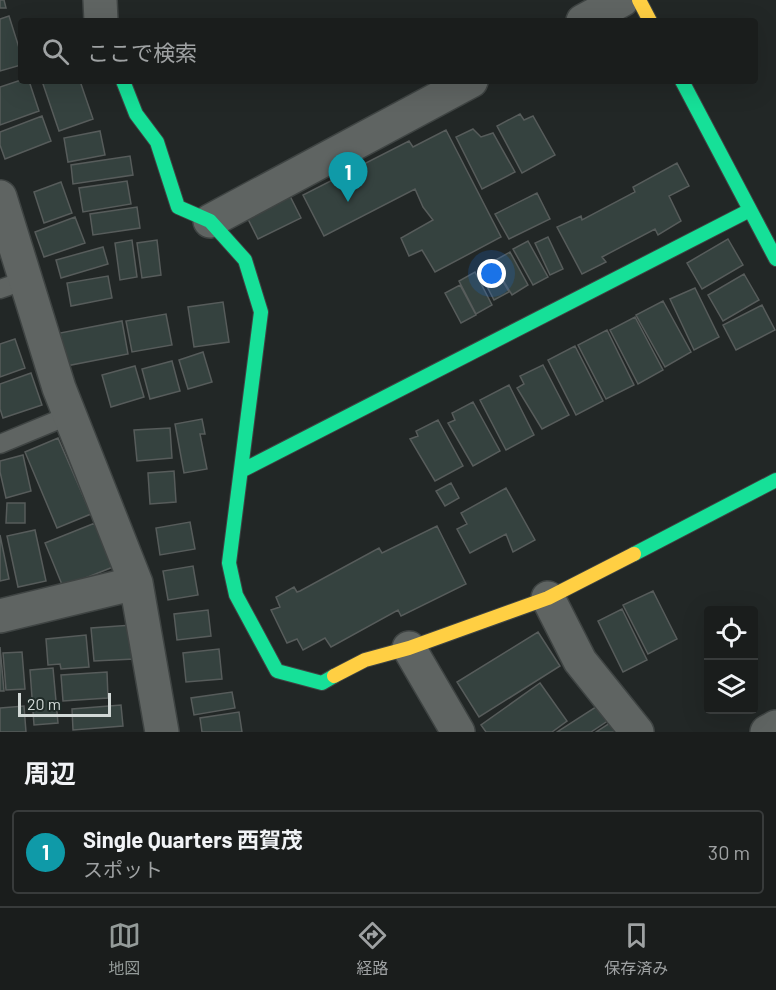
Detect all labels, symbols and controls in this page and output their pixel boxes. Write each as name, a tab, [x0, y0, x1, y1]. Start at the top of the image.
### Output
search box	[18, 18, 758, 84]
icon: search	[39, 35, 72, 68]
text: ここで検索	[87, 39, 197, 65]
pin: 1	[328, 152, 368, 202]
your location	[477, 259, 506, 288]
map controls	[704, 606, 758, 714]
button: locate	[704, 606, 758, 660]
button: layers	[704, 660, 758, 714]
scale bar	[18, 690, 111, 718]
text: 20 m	[27, 694, 61, 713]
text: 周辺	[24, 757, 76, 788]
text: Single Quarters 西賀茂	[83, 826, 303, 852]
text: 1	[42, 840, 49, 864]
text: 30 m	[708, 840, 750, 864]
text: スポット	[83, 857, 163, 881]
tab: 地図	[108, 919, 141, 979]
tab: 経路	[356, 919, 389, 979]
tab: 保存済み	[604, 919, 668, 979]

